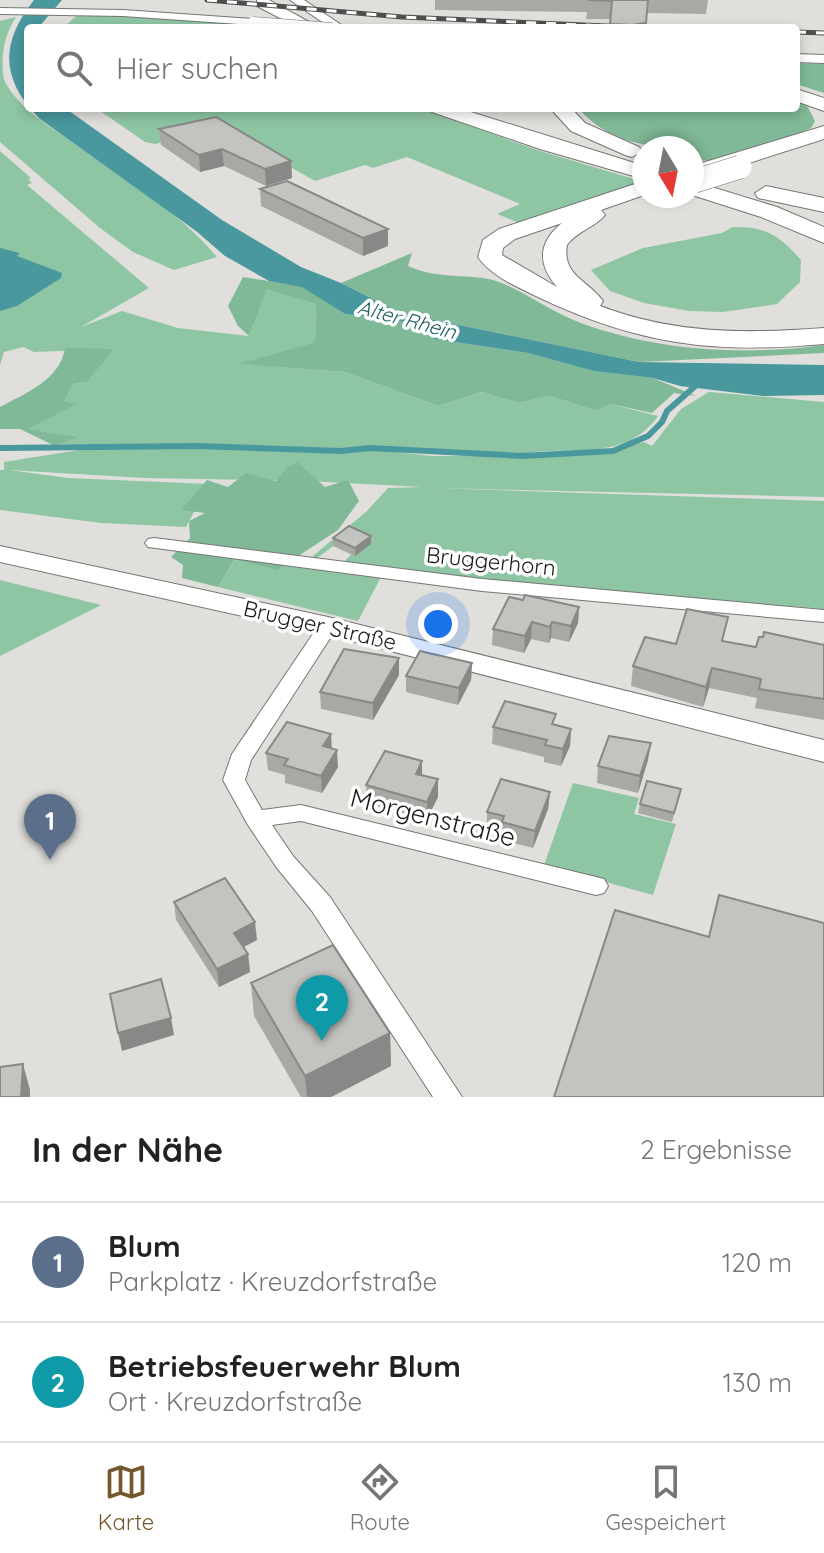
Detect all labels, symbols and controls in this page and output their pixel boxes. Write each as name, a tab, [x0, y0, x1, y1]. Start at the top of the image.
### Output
search box	[24, 24, 800, 112]
icon: search	[52, 46, 96, 90]
text: Hier suchen	[116, 49, 279, 87]
north arrow	[632, 136, 704, 208]
water label: Alter Rhein	[355, 294, 459, 344]
street label: Bruggerhorn	[425, 540, 557, 582]
street label: Brugger Straße	[241, 594, 399, 656]
your location	[418, 604, 458, 644]
street label: Morgenstraße	[347, 781, 519, 853]
pin: 1	[24, 794, 76, 860]
pin: 2	[296, 975, 348, 1041]
text: In der Nähe	[32, 1128, 223, 1171]
text: 2 Ergebnisse	[640, 1133, 792, 1166]
text: Blum	[108, 1227, 181, 1265]
text: 1	[53, 1246, 63, 1279]
text: 120 m	[722, 1246, 792, 1279]
text: Parkplatz · Kreuzdorfstraße	[108, 1265, 437, 1298]
text: Betriebsfeuerwehr Blum	[108, 1347, 461, 1385]
text: 2	[51, 1366, 65, 1399]
text: 130 m	[722, 1366, 792, 1399]
text: Ort · Kreuzdorfstraße	[108, 1385, 362, 1418]
tab: Karte	[98, 1460, 154, 1536]
tab: Route	[350, 1460, 410, 1536]
tab: Gespeichert	[605, 1460, 726, 1536]

